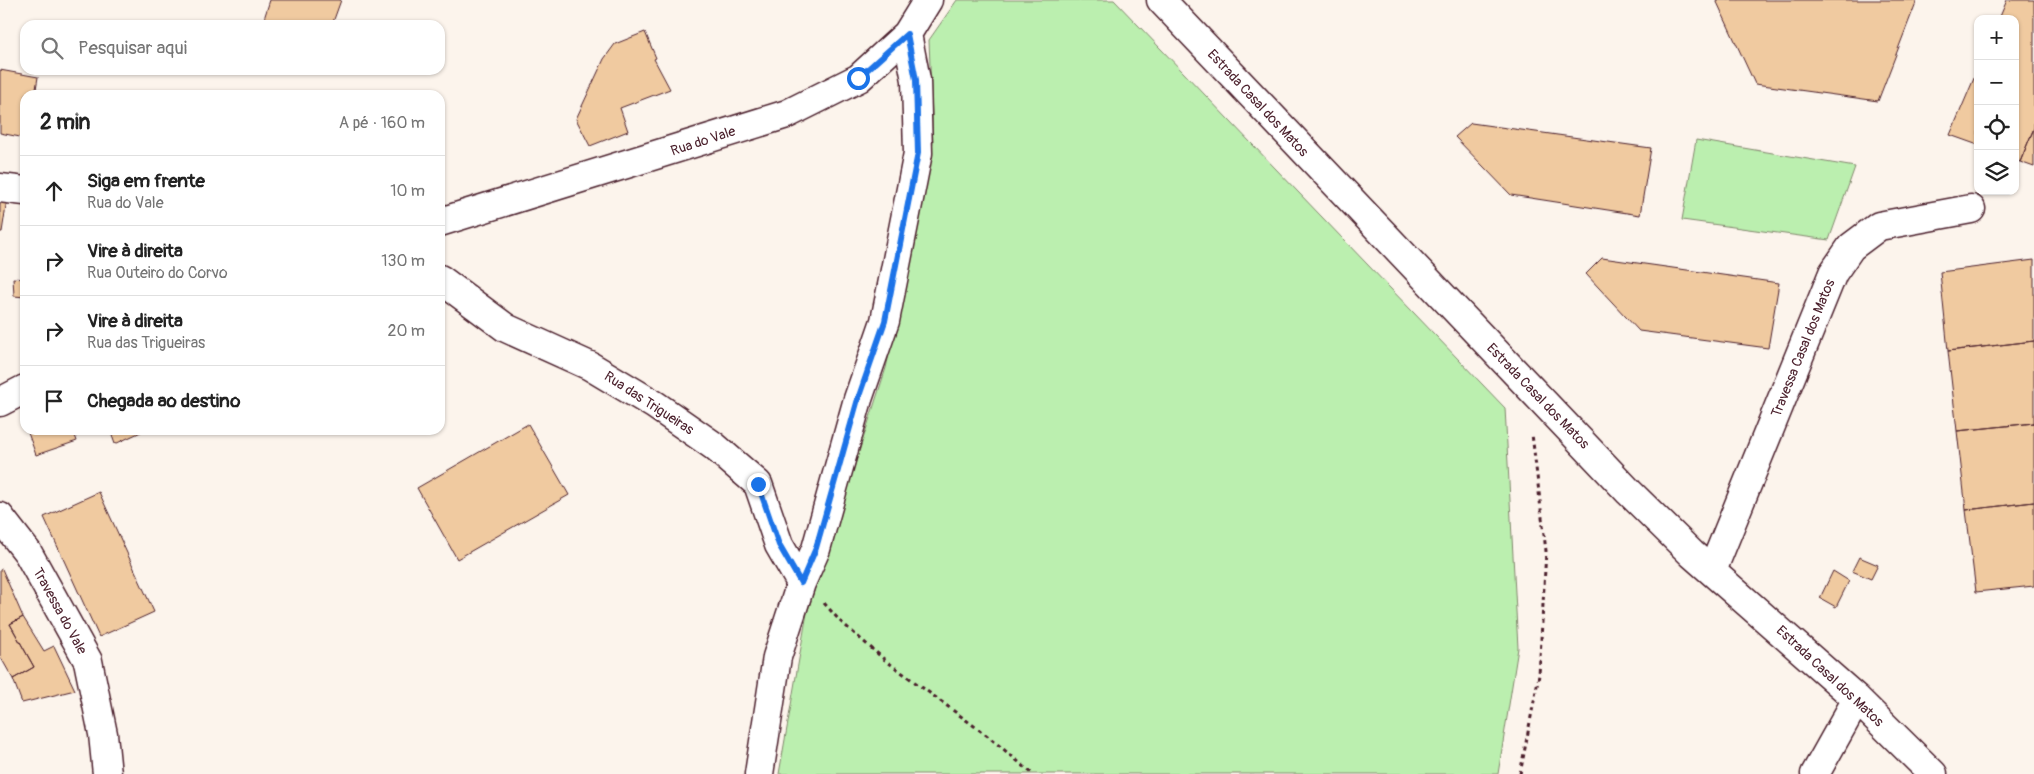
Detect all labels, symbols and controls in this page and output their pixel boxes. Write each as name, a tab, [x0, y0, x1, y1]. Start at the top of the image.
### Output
map controls	[1974, 15, 2019, 195]
button: +	[1974, 15, 2019, 60]
search box	[20, 20, 445, 75]
icon: search	[38, 34, 66, 62]
text: Pesquisar aqui	[78, 36, 187, 60]
street label: Estrada Casal dos Matos	[1204, 46, 1313, 161]
button: −	[1974, 60, 2019, 105]
route start	[847, 67, 870, 90]
button: locate	[1974, 105, 2019, 150]
text: 2 min	[40, 109, 90, 136]
text: A pé · 160 m	[339, 113, 425, 133]
street label: Rua do Vale	[669, 123, 738, 159]
button: layers	[1974, 150, 2019, 195]
text: Siga em frente	[87, 169, 205, 193]
icon: ahead	[40, 177, 68, 205]
text: 10 m	[390, 181, 425, 201]
text: Rua do Vale	[87, 193, 164, 213]
text: Vire à direita	[87, 239, 183, 263]
icon: right	[40, 247, 68, 275]
text: 130 m	[381, 251, 425, 271]
text: Rua Outeiro do Corvo	[87, 263, 228, 283]
street label: Travessa Casal dos Matos	[1768, 276, 1839, 420]
text: Vire à direita	[87, 309, 183, 333]
icon: right	[40, 317, 68, 345]
text: 20 m	[387, 321, 425, 341]
text: Rua das Trigueiras	[87, 333, 205, 353]
street label: Estrada Casal dos Matos	[1483, 340, 1593, 453]
street label: Rua das Trigueiras	[601, 368, 698, 439]
icon: arrive	[40, 387, 68, 415]
text: Chegada ao destino	[87, 389, 240, 413]
route end	[747, 473, 770, 496]
street label: Travessa do Vale	[29, 565, 91, 657]
street label: Estrada Casal dos Matos	[1773, 622, 1888, 731]

